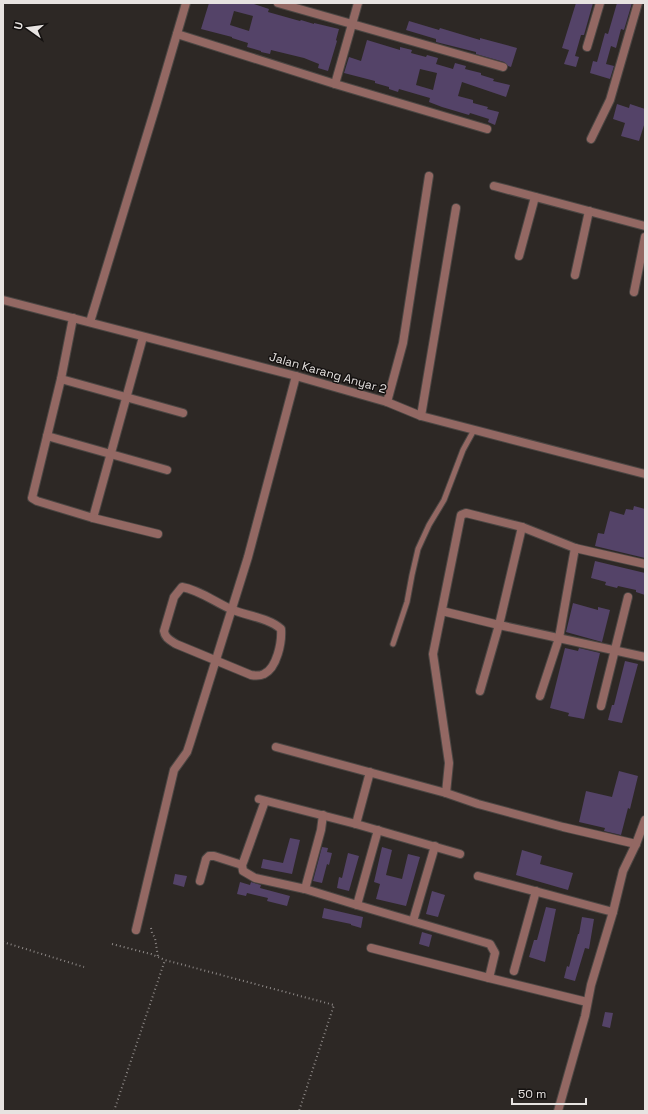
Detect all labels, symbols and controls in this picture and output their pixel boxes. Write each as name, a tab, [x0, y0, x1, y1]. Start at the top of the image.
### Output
north arrow	[8, 8, 48, 48]
text: U	[11, 20, 26, 31]
street label: Jalan Karang Anyar 2	[267, 349, 389, 397]
scale bar	[512, 1080, 586, 1106]
text: 50 m	[518, 1086, 546, 1102]

